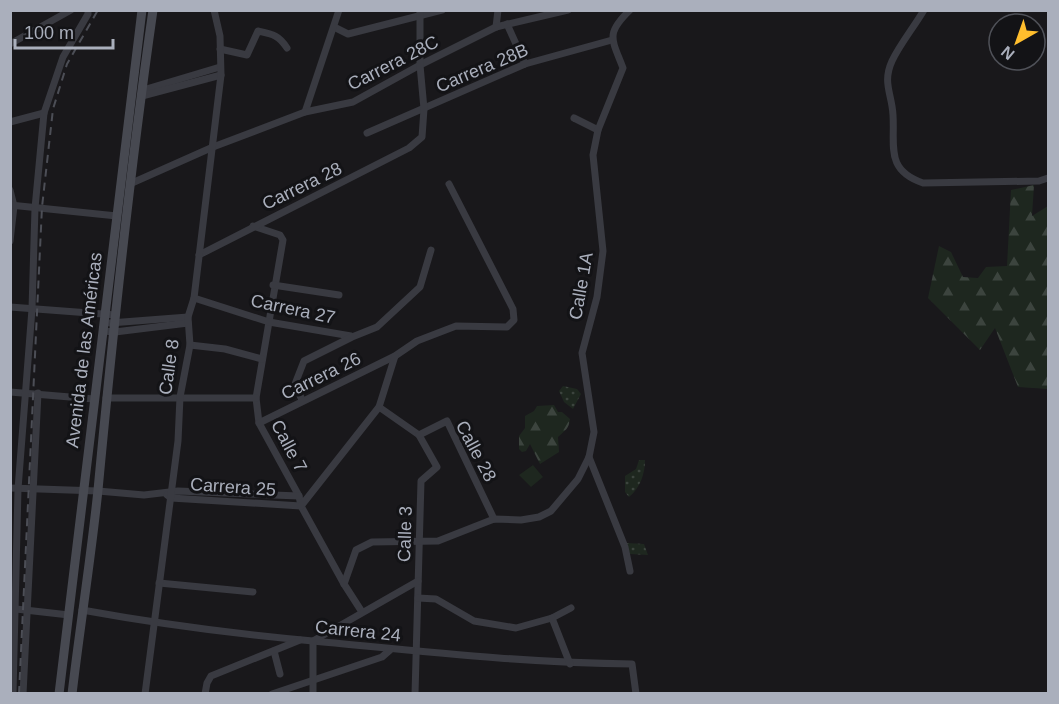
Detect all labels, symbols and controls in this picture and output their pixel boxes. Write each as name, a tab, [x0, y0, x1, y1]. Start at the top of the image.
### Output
scale bar	[15, 12, 112, 50]
north arrow	[987, 12, 1047, 72]
text: 100 m	[24, 23, 74, 43]
street label: Carrera 28C	[344, 32, 442, 94]
street label: Carrera 28B	[433, 40, 531, 96]
text: N	[998, 43, 1018, 63]
street label: Carrera 28	[259, 158, 345, 214]
street label: Avenida de las Américas	[62, 251, 106, 449]
street label: Calle 1A	[565, 251, 597, 321]
street label: Carrera 27	[249, 290, 337, 328]
street label: Calle 8	[155, 338, 183, 396]
street label: Carrera 26	[278, 348, 364, 404]
street label: Calle 7	[267, 417, 311, 475]
street label: Calle 28	[452, 417, 500, 485]
street label: Carrera 25	[189, 474, 277, 500]
street label: Calle 3	[394, 506, 416, 562]
street label: Carrera 24	[314, 617, 402, 645]

